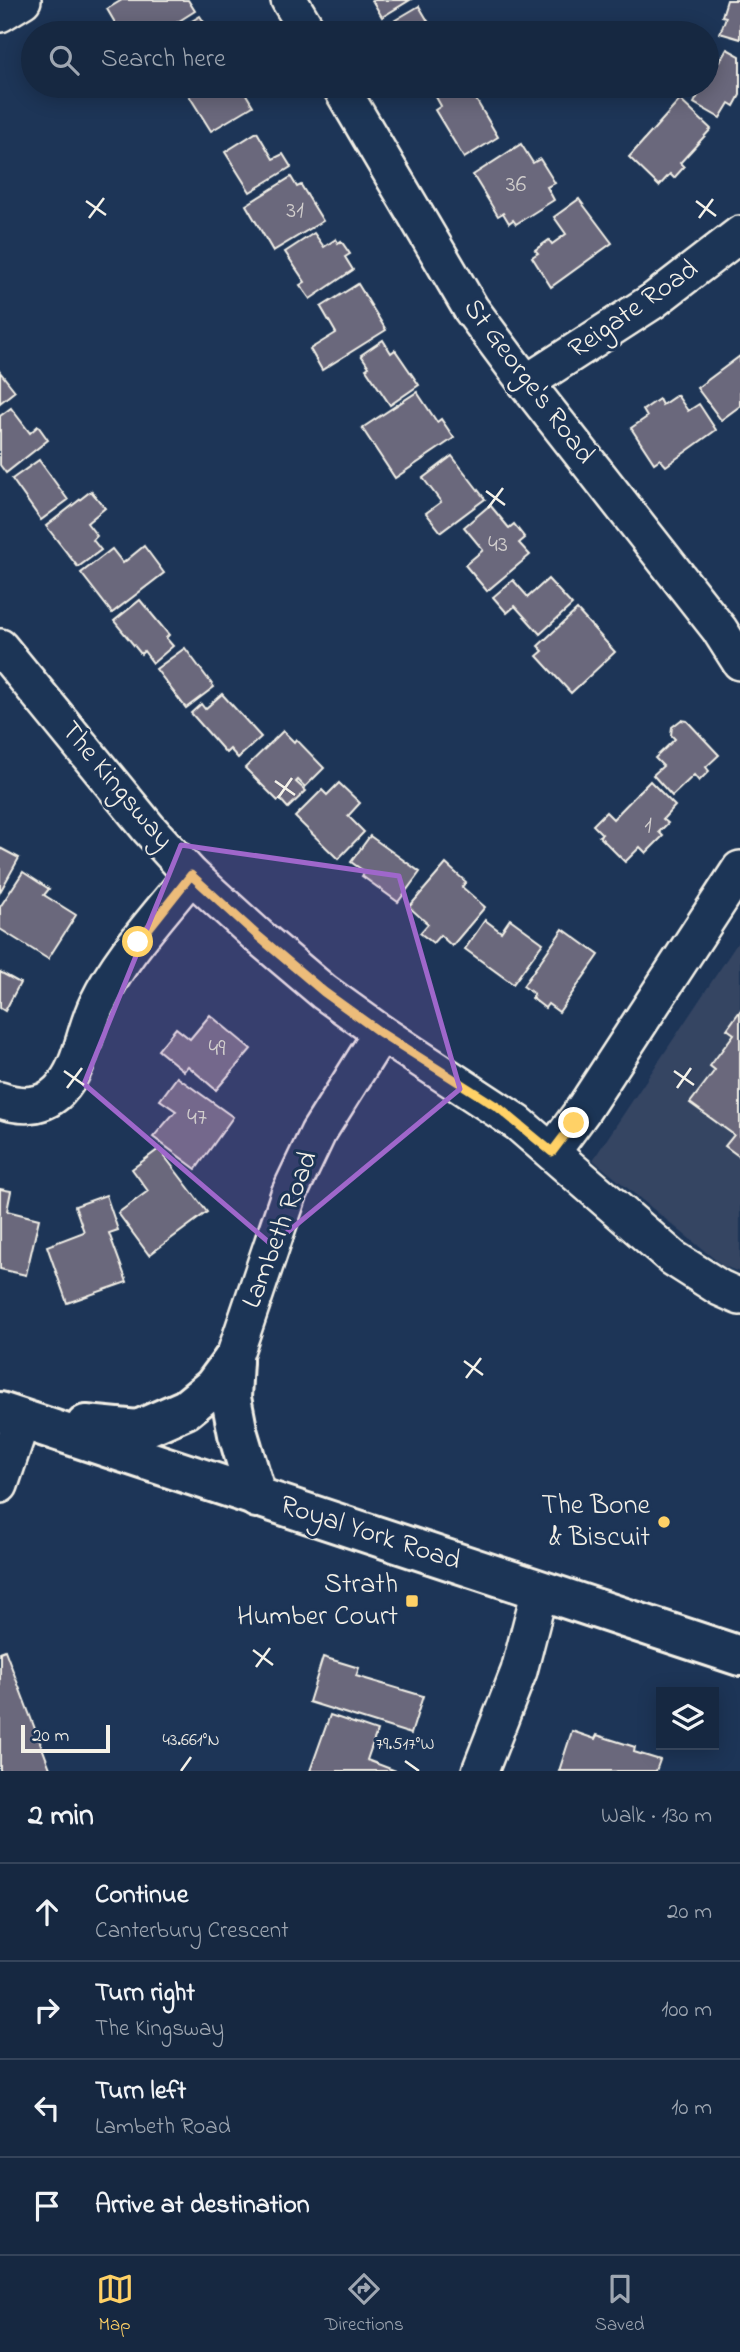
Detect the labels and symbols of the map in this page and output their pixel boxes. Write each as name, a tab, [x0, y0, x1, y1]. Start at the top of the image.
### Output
house number: 36	[506, 168, 527, 203]
house number: 31	[286, 194, 304, 229]
street label: Reigate Road	[561, 250, 708, 370]
street label: St George's Road	[452, 291, 604, 474]
house number: 43	[488, 528, 508, 563]
street label: The Kingsway	[50, 713, 182, 859]
house number: 1	[644, 809, 652, 844]
route start	[122, 926, 153, 957]
house number: 49	[208, 1032, 226, 1067]
house number: 47	[187, 1101, 207, 1136]
route end	[558, 1107, 589, 1138]
street label: Lambeth Road	[232, 1145, 330, 1314]
street label: Royal York Road	[274, 1485, 466, 1583]
place label: The Bone & Biscuit	[541, 1486, 650, 1559]
marker: The Bone & Biscuit	[656, 1514, 672, 1530]
place label: Strath Humber Court	[237, 1565, 398, 1638]
marker: Strath Humber Court	[404, 1593, 420, 1609]
scale bar	[21, 1722, 110, 1754]
text: 43.661°N	[162, 1728, 220, 1754]
text: 79.517°W	[376, 1732, 434, 1758]

